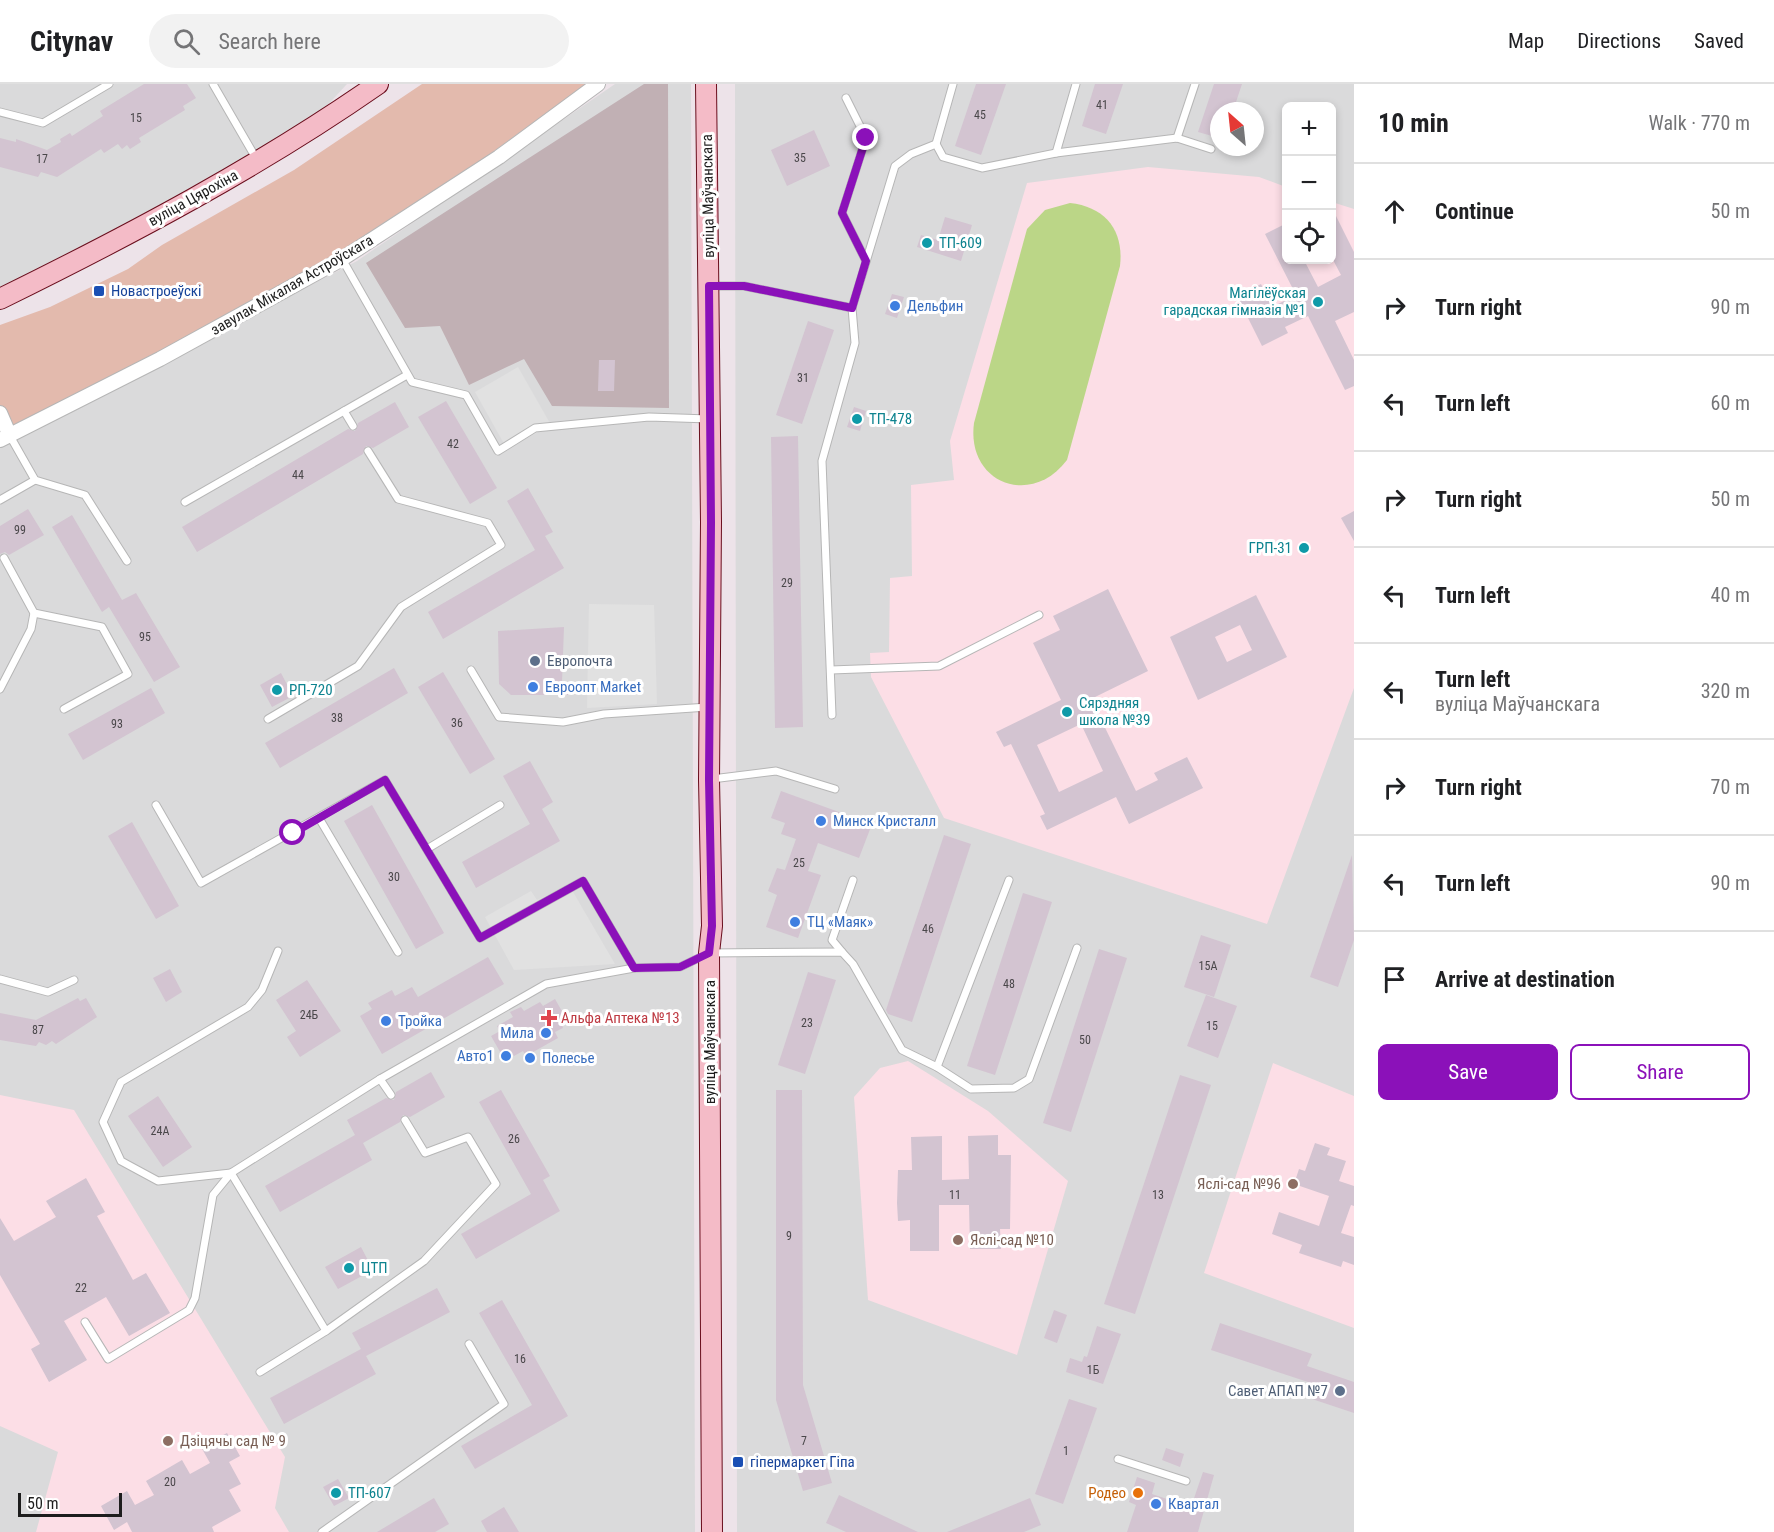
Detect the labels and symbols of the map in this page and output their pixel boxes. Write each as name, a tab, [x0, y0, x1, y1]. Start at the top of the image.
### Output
house number: 41	[1096, 98, 1108, 112]
north arrow	[1210, 102, 1264, 156]
house number: 45	[974, 108, 986, 122]
house number: 15	[130, 111, 142, 125]
route end	[852, 124, 878, 150]
street label: вуліца Маўчанскага	[698, 134, 718, 258]
house number: 35	[794, 151, 806, 165]
house number: 17	[36, 152, 48, 166]
street label: вуліца Цярохіна	[145, 166, 241, 230]
street label: завулак Мікалая Астроўскага	[208, 231, 376, 339]
place label: ТП-609	[939, 234, 982, 252]
marker: ТП-609	[920, 236, 934, 250]
place label: Новастроеўскі	[111, 282, 201, 300]
marker: Новастроеўскі	[92, 284, 106, 298]
place label: Магілёўская гарадская гімназія №1	[1164, 284, 1306, 319]
marker: Магілёўская гарадская гімназія №1	[1311, 295, 1325, 309]
place label: Дельфин	[907, 297, 963, 315]
marker: Дельфин	[888, 299, 902, 313]
house number: 31	[797, 371, 809, 385]
place label: ТП-478	[869, 410, 912, 428]
marker: ТП-478	[850, 412, 864, 426]
house number: 42	[447, 437, 459, 451]
house number: 44	[292, 468, 304, 482]
house number: 99	[14, 523, 26, 537]
place label: ГРП-31	[1249, 539, 1292, 557]
marker: ГРП-31	[1297, 541, 1311, 555]
house number: 29	[781, 576, 793, 590]
house number: 95	[139, 630, 151, 644]
place label: Европочта	[547, 652, 613, 670]
marker: Европочта	[528, 654, 542, 668]
place label: Евроопт Market	[545, 678, 641, 696]
marker: Евроопт Market	[526, 680, 540, 694]
place label: РП-720	[289, 681, 333, 699]
marker: РП-720	[270, 683, 284, 697]
place label: Сярэдняя школа №39	[1079, 694, 1150, 729]
marker: Сярэдняя школа №39	[1060, 705, 1074, 719]
house number: 38	[331, 711, 343, 725]
house number: 36	[451, 716, 463, 730]
house number: 93	[111, 717, 123, 731]
place label: Минск Кристалл	[833, 812, 936, 830]
marker: Минск Кристалл	[814, 814, 828, 828]
route start	[279, 819, 305, 845]
house number: 25	[793, 856, 805, 870]
house number: 30	[388, 870, 400, 884]
place label: ТЦ «Маяк»	[807, 913, 873, 931]
marker: ТЦ «Маяк»	[788, 915, 802, 929]
house number: 46	[922, 922, 934, 936]
house number: 15А	[1199, 959, 1217, 973]
house number: 48	[1003, 977, 1015, 991]
street label: вуліца Маўчанскага	[701, 980, 719, 1104]
house number: 24Б	[300, 1008, 319, 1022]
place label: Альфа Аптека №13	[561, 1009, 680, 1027]
marker: Альфа Аптека №13	[542, 1011, 556, 1025]
place label: Тройка	[398, 1012, 442, 1030]
marker: Тройка	[379, 1014, 393, 1028]
house number: 23	[801, 1016, 813, 1030]
house number: 15	[1206, 1019, 1218, 1033]
house number: 87	[32, 1023, 44, 1037]
place label: Мила	[500, 1024, 534, 1042]
marker: Мила	[539, 1026, 553, 1040]
house number: 50	[1079, 1033, 1091, 1047]
place label: Авто1	[457, 1047, 494, 1065]
marker: Авто1	[499, 1049, 513, 1063]
place label: Полесье	[542, 1049, 595, 1067]
marker: Полесье	[523, 1051, 537, 1065]
house number: 24А	[151, 1124, 169, 1138]
house number: 26	[508, 1132, 520, 1146]
place label: Яслі-сад №96	[1197, 1175, 1281, 1193]
marker: Яслі-сад №96	[1286, 1177, 1300, 1191]
house number: 11	[949, 1188, 961, 1202]
house number: 13	[1152, 1188, 1164, 1202]
house number: 9	[786, 1229, 792, 1243]
place label: Яслі-сад №10	[970, 1231, 1054, 1249]
marker: Яслі-сад №10	[951, 1233, 965, 1247]
place label: ЦТП	[361, 1259, 388, 1277]
marker: ЦТП	[342, 1261, 356, 1275]
house number: 22	[75, 1281, 87, 1295]
house number: 16	[514, 1352, 526, 1366]
house number: 1Б	[1087, 1363, 1100, 1377]
place label: Савет АПАП №7	[1228, 1382, 1328, 1400]
marker: Савет АПАП №7	[1333, 1384, 1347, 1398]
place label: Дзіцячы сад № 9	[180, 1432, 286, 1450]
marker: Дзіцячы сад № 9	[161, 1434, 175, 1448]
house number: 7	[801, 1434, 807, 1448]
house number: 1	[1063, 1444, 1069, 1458]
place label: гіпермаркет Гіпа	[750, 1453, 855, 1471]
marker: гіпермаркет Гіпа	[731, 1455, 745, 1469]
house number: 20	[164, 1475, 176, 1489]
place label: ТП-607	[348, 1484, 391, 1502]
place label: Родео	[1088, 1484, 1126, 1502]
marker: ТП-607	[329, 1486, 343, 1500]
marker: Родео	[1131, 1486, 1145, 1500]
scale bar	[18, 1490, 122, 1518]
place label: Квартал	[1168, 1495, 1219, 1513]
marker: Квартал	[1149, 1497, 1163, 1511]

